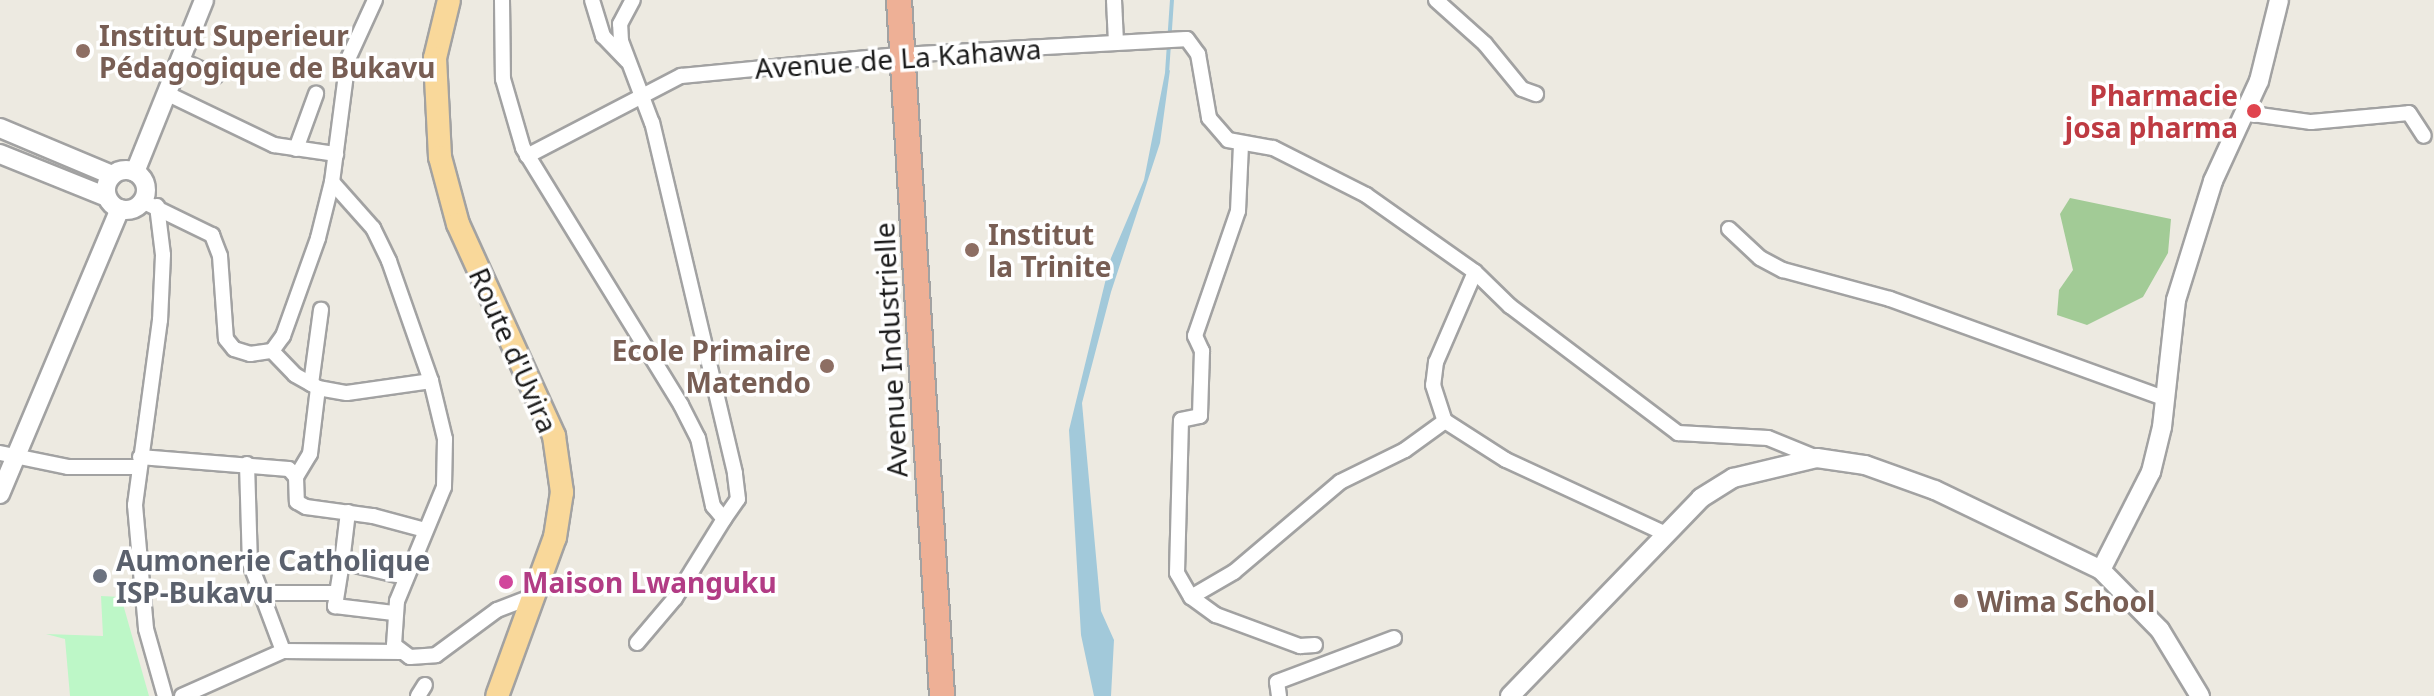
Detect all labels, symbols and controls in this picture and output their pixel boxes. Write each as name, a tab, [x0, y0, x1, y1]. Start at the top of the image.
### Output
place label: Institut Superieur Pédagogique de Bukavu	[99, 18, 436, 84]
street label: Avenue de La Kahawa	[754, 31, 1042, 85]
marker: Institut Superieur Pédagogique de Bukavu	[74, 42, 92, 60]
place label: Pharmacie josa pharma	[2065, 78, 2238, 144]
marker: Pharmacie josa pharma	[2245, 102, 2263, 120]
place label: Institut la Trinite	[988, 217, 1111, 283]
street label: Avenue Industrielle	[867, 222, 913, 478]
marker: Institut la Trinite	[963, 241, 981, 259]
street label: Route d'Uvira	[463, 262, 565, 438]
place label: Ecole Primaire Matendo	[612, 333, 811, 399]
marker: Ecole Primaire Matendo	[818, 357, 836, 375]
place label: Aumonerie Catholique ISP-Bukavu	[116, 543, 430, 609]
place label: Maison Lwanguku	[522, 565, 777, 599]
marker: Aumonerie Catholique ISP-Bukavu	[91, 567, 109, 585]
marker: Maison Lwanguku	[497, 573, 515, 591]
place label: Wima School	[1977, 584, 2155, 618]
marker: Wima School	[1952, 592, 1970, 610]

